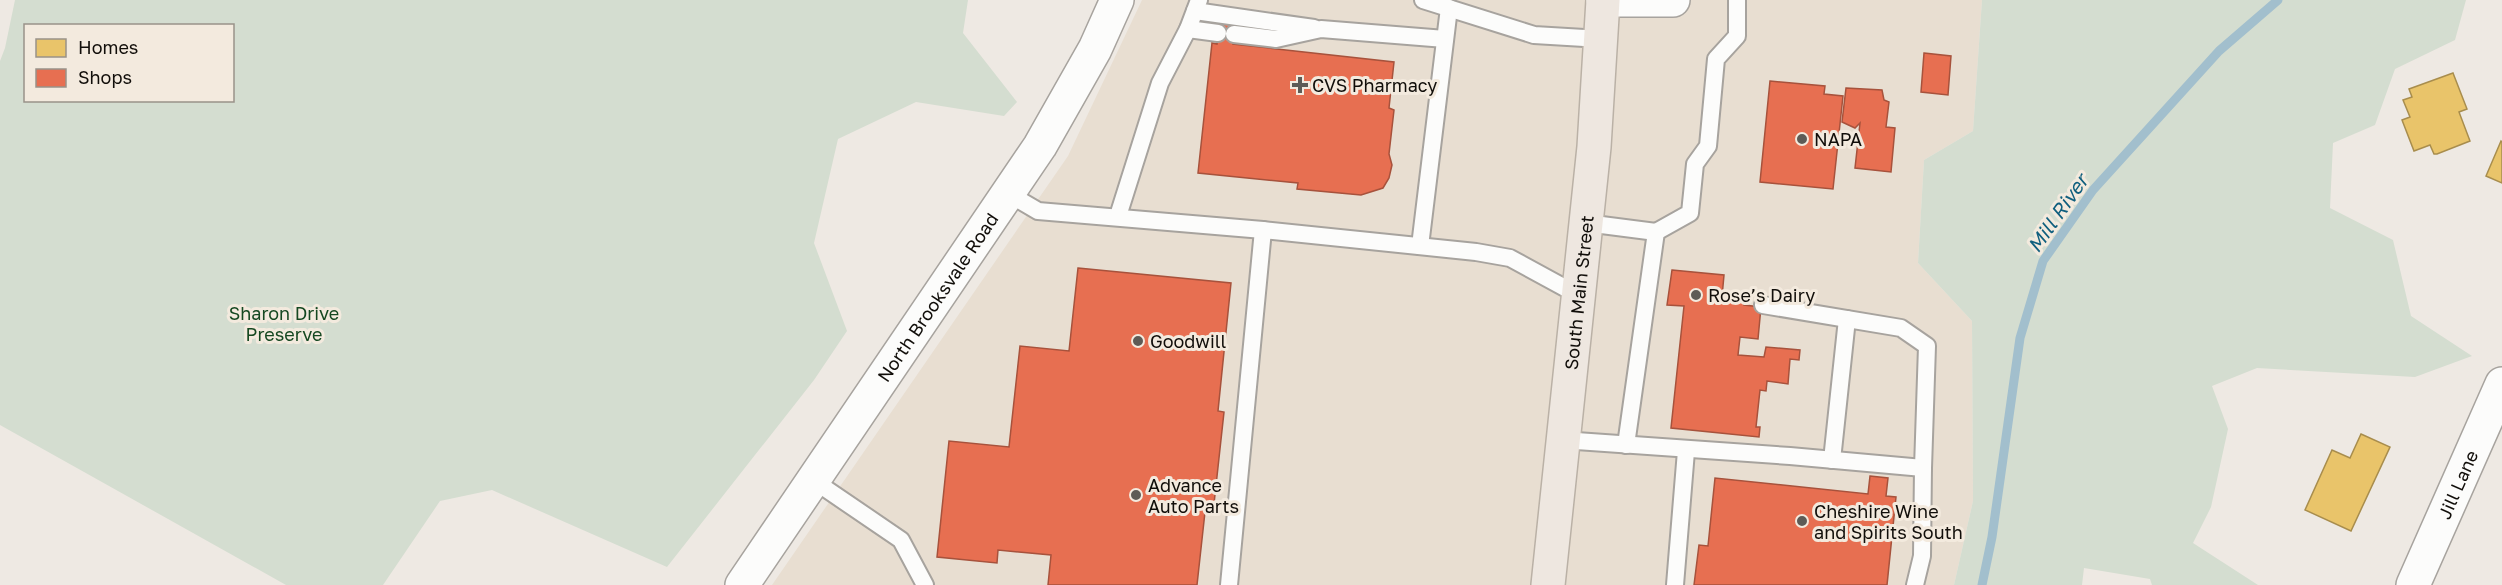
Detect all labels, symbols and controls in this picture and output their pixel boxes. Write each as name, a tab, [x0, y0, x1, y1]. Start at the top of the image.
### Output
legend	[24, 24, 234, 102]
text: Homes	[78, 36, 138, 58]
text: Shops	[78, 66, 132, 88]
place label: CVS Pharmacy	[1312, 74, 1437, 96]
marker: CVS Pharmacy	[1293, 78, 1307, 92]
place label: NAPA	[1814, 128, 1862, 150]
marker: NAPA	[1795, 132, 1809, 146]
water label: Mill River	[2021, 167, 2094, 257]
street label: North Brooksvale Road	[872, 208, 1003, 386]
street label: South Main Street	[1560, 214, 1598, 371]
place label: Rose’s Dairy	[1708, 284, 1815, 306]
marker: Rose’s Dairy	[1689, 288, 1703, 302]
park label: Sharon Drive Preserve	[229, 302, 339, 345]
place label: Goodwill	[1150, 330, 1227, 352]
marker: Goodwill	[1131, 334, 1145, 348]
street label: Jill Lane	[2433, 447, 2482, 522]
place label: Advance Auto Parts	[1148, 474, 1239, 517]
marker: Advance Auto Parts	[1129, 488, 1143, 502]
place label: Cheshire Wine and Spirits South	[1814, 500, 1963, 543]
marker: Cheshire Wine and Spirits South	[1795, 514, 1809, 528]

